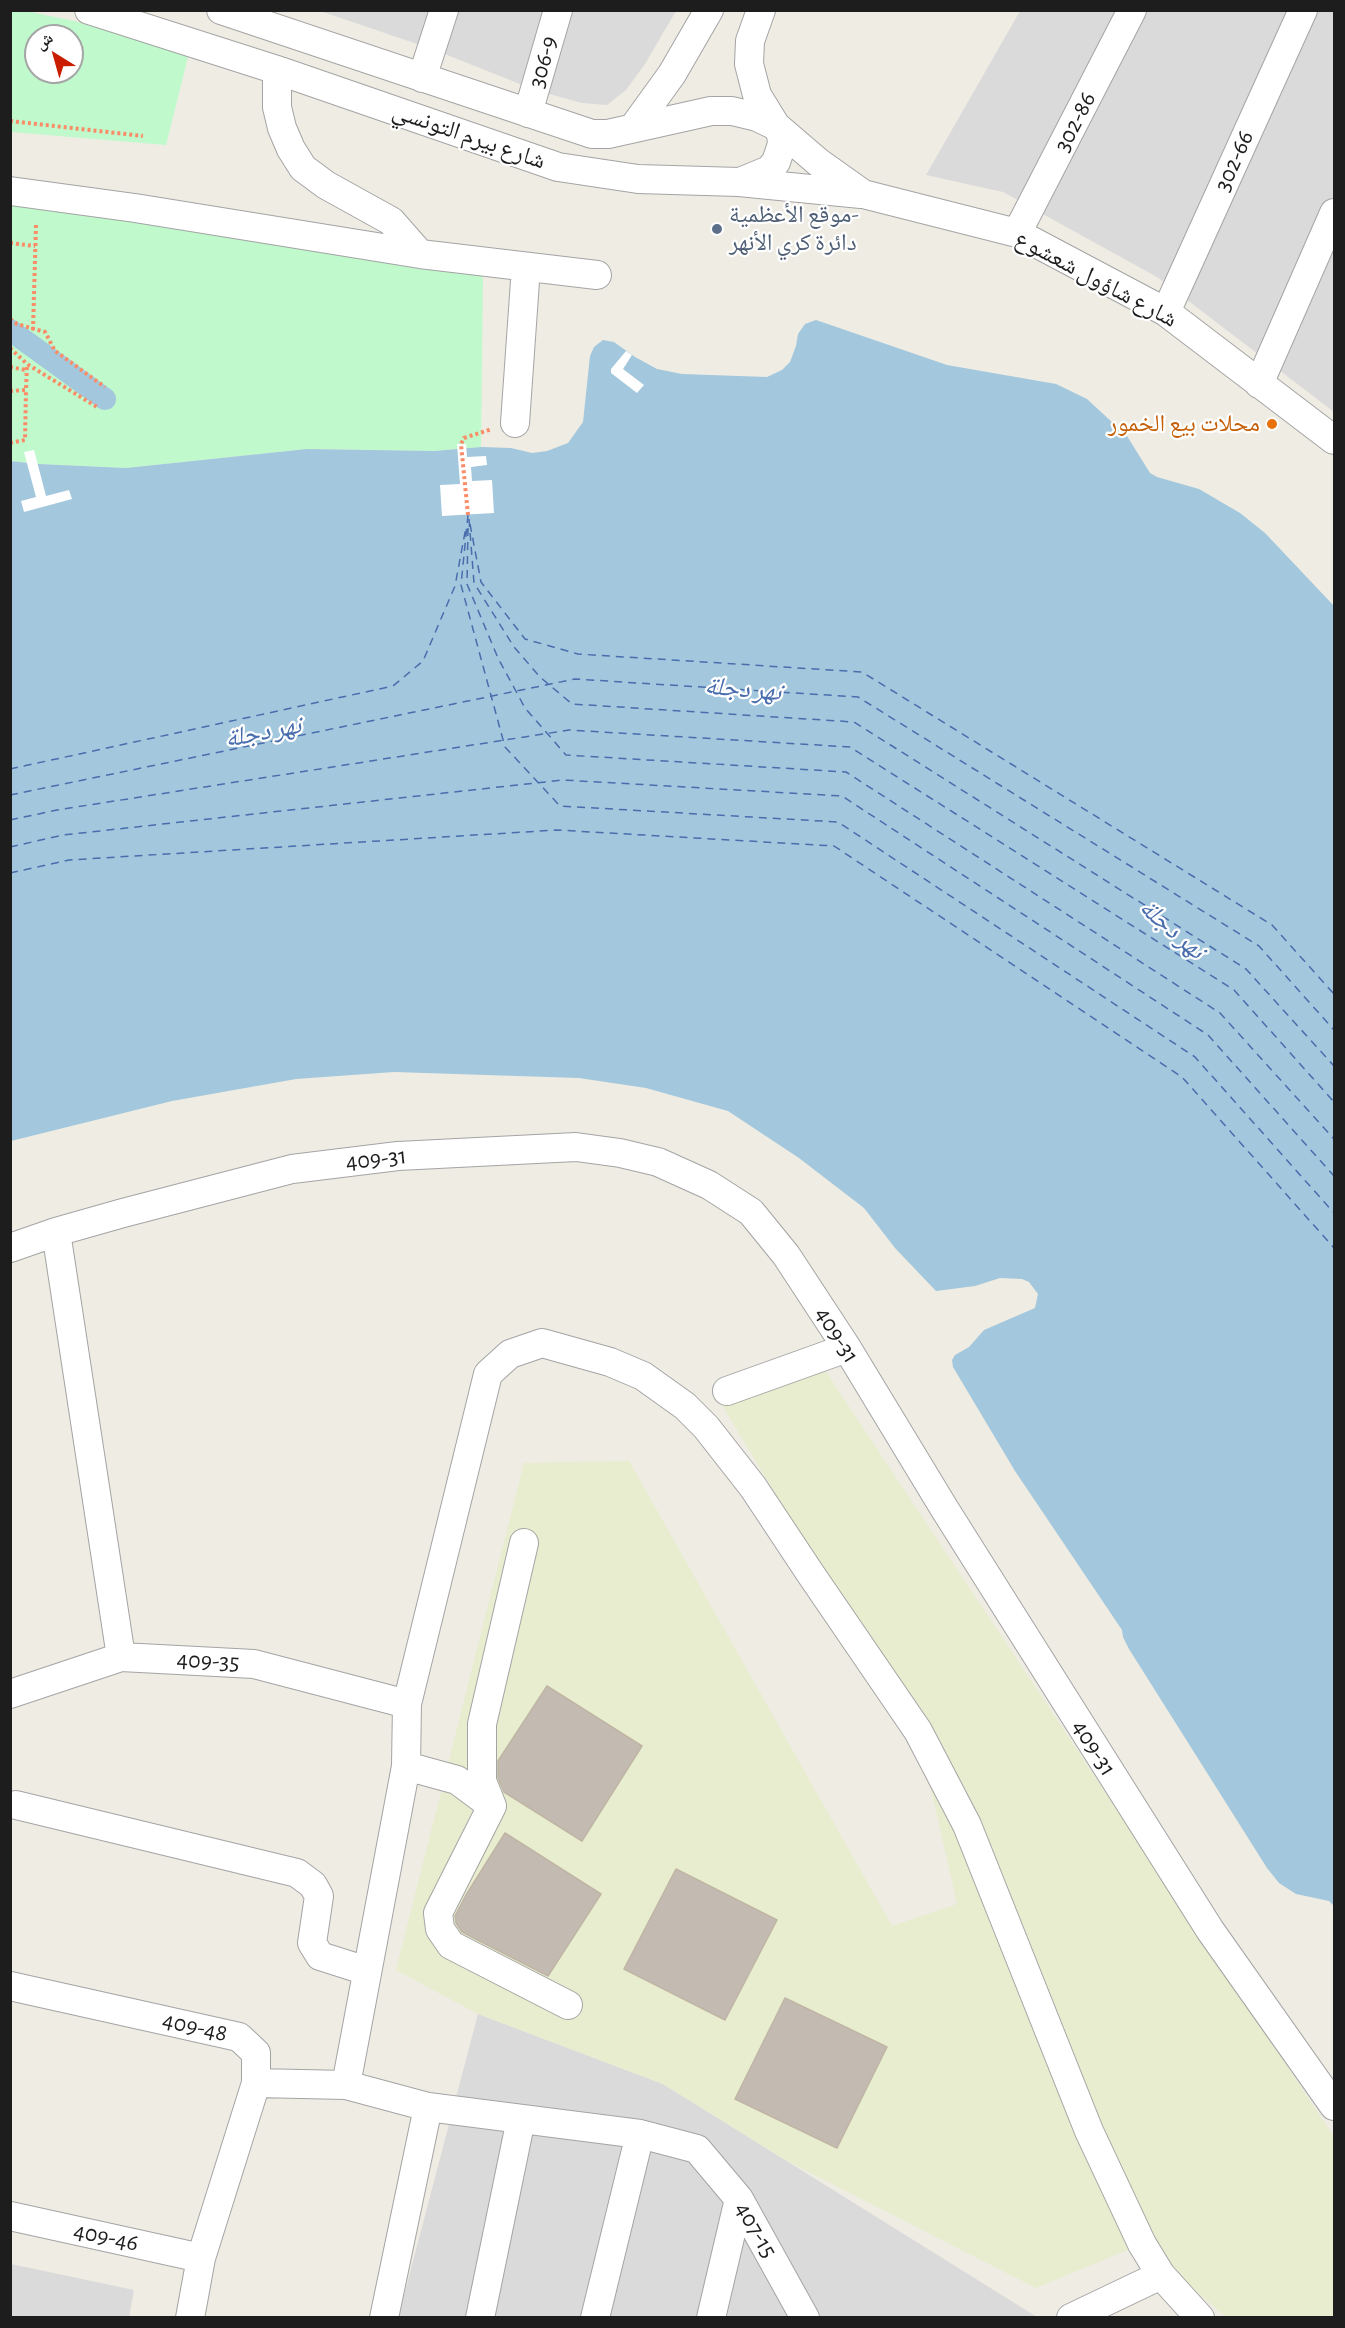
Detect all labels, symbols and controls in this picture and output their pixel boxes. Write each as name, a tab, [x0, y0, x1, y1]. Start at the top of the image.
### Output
north arrow	[24, 24, 84, 84]
text: ش	[33, 30, 56, 53]
street label: 306-9	[522, 33, 564, 91]
street label: 302-86	[1048, 87, 1102, 157]
street label: شارع بيرم التونسي	[389, 96, 549, 176]
street label: 302-66	[1208, 126, 1260, 196]
place label: موقع الأعظمية- دائرة كري الأنهر	[729, 201, 859, 257]
marker: موقع الأعظمية- دائرة كري الأنهر	[710, 222, 724, 236]
street label: شارع شاؤول شعشوع	[1010, 224, 1182, 334]
place label: محلات بيع الخمور	[1108, 410, 1260, 438]
marker: محلات بيع الخمور	[1265, 417, 1279, 431]
water label: نهر دجلة	[703, 670, 783, 708]
water label: نهر دجلة	[222, 709, 304, 755]
water label: نهر دجلة	[1133, 892, 1211, 966]
street label: 409-31	[344, 1141, 408, 1177]
street label: 409-31	[809, 1302, 865, 1368]
street label: 409-35	[176, 1645, 240, 1677]
street label: 409-31	[1066, 1715, 1122, 1781]
street label: 409-48	[160, 2006, 230, 2048]
street label: 407-15	[729, 2197, 783, 2263]
street label: 409-46	[71, 2216, 141, 2258]

